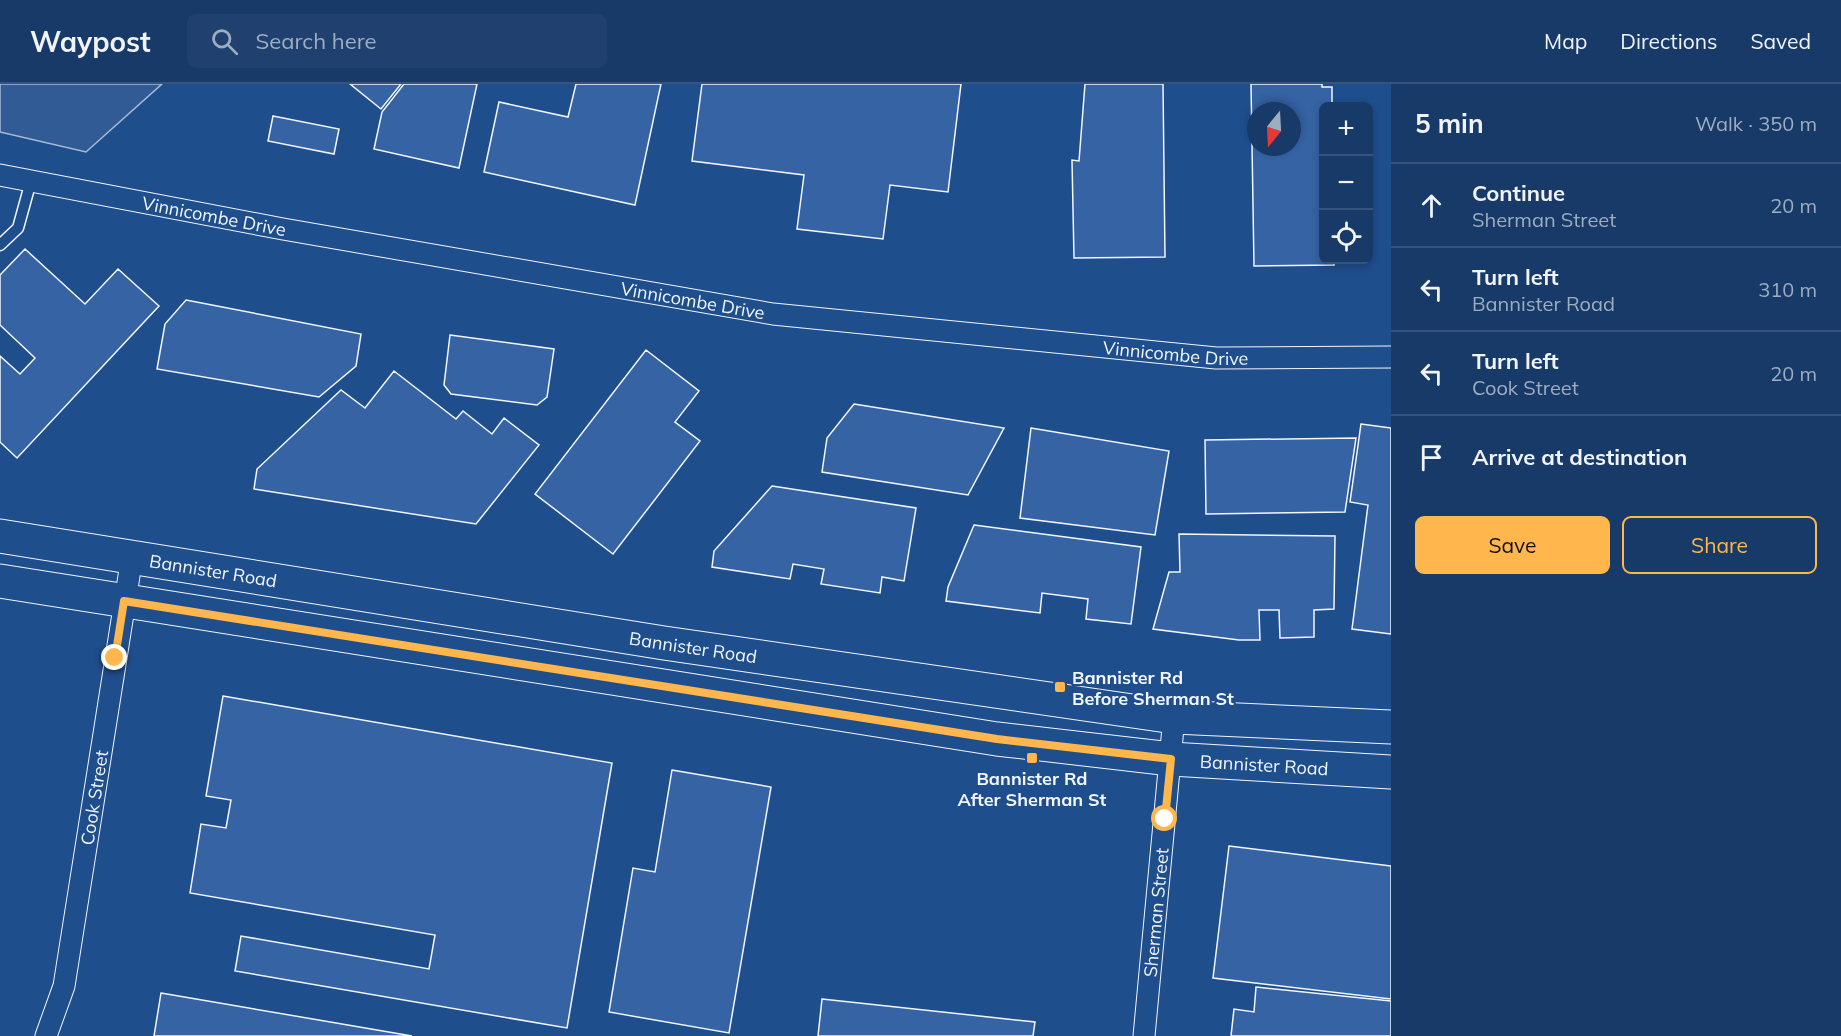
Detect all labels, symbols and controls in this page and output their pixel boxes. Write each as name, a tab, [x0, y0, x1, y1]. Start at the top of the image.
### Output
search box	[187, 14, 607, 68]
text: Waypost	[30, 24, 151, 59]
icon: search	[208, 25, 241, 58]
text: Search here	[256, 27, 377, 55]
text: Map	[1544, 28, 1587, 54]
text: Directions	[1620, 28, 1717, 54]
text: Saved	[1750, 28, 1811, 54]
north arrow	[1247, 102, 1301, 156]
map controls	[1319, 102, 1373, 264]
button: +	[1319, 102, 1373, 156]
text: 5 min	[1415, 107, 1484, 140]
text: Walk · 350 m	[1695, 111, 1817, 136]
button: −	[1319, 156, 1373, 210]
text: Continue	[1472, 179, 1565, 207]
icon: ahead	[1415, 189, 1448, 222]
street label: Vinnicombe Drive	[140, 191, 288, 241]
text: 20 m	[1770, 193, 1817, 218]
text: Sherman Street	[1472, 207, 1616, 232]
button: locate	[1319, 210, 1373, 264]
text: Turn left	[1472, 263, 1559, 291]
icon: left	[1415, 273, 1448, 306]
street label: Vinnicombe Drive	[619, 276, 767, 324]
text: 310 m	[1758, 277, 1817, 302]
text: Bannister Road	[1472, 291, 1615, 316]
street label: Vinnicombe Drive	[1102, 335, 1248, 370]
text: Turn left	[1472, 347, 1559, 375]
icon: left	[1415, 357, 1448, 390]
text: 20 m	[1770, 361, 1817, 386]
text: Cook Street	[1472, 375, 1579, 400]
icon: arrive	[1415, 441, 1448, 474]
text: Arrive at destination	[1472, 443, 1687, 471]
button: Save	[1415, 516, 1610, 574]
button: Share	[1622, 516, 1817, 574]
street label: Bannister Road	[148, 549, 279, 592]
street label: Bannister Road	[628, 626, 758, 668]
route end	[101, 644, 127, 670]
place label: Bannister Rd Before Sherman St	[1072, 666, 1234, 710]
marker: Bannister Rd Before Sherman St	[1053, 680, 1067, 694]
street label: Cook Street	[75, 748, 113, 847]
street label: Bannister Road	[1199, 749, 1329, 780]
marker: Bannister Rd After Sherman St	[1025, 751, 1039, 765]
place label: Bannister Rd After Sherman St	[958, 767, 1107, 811]
route start	[1151, 805, 1177, 831]
street label: Sherman Street	[1138, 847, 1173, 978]

